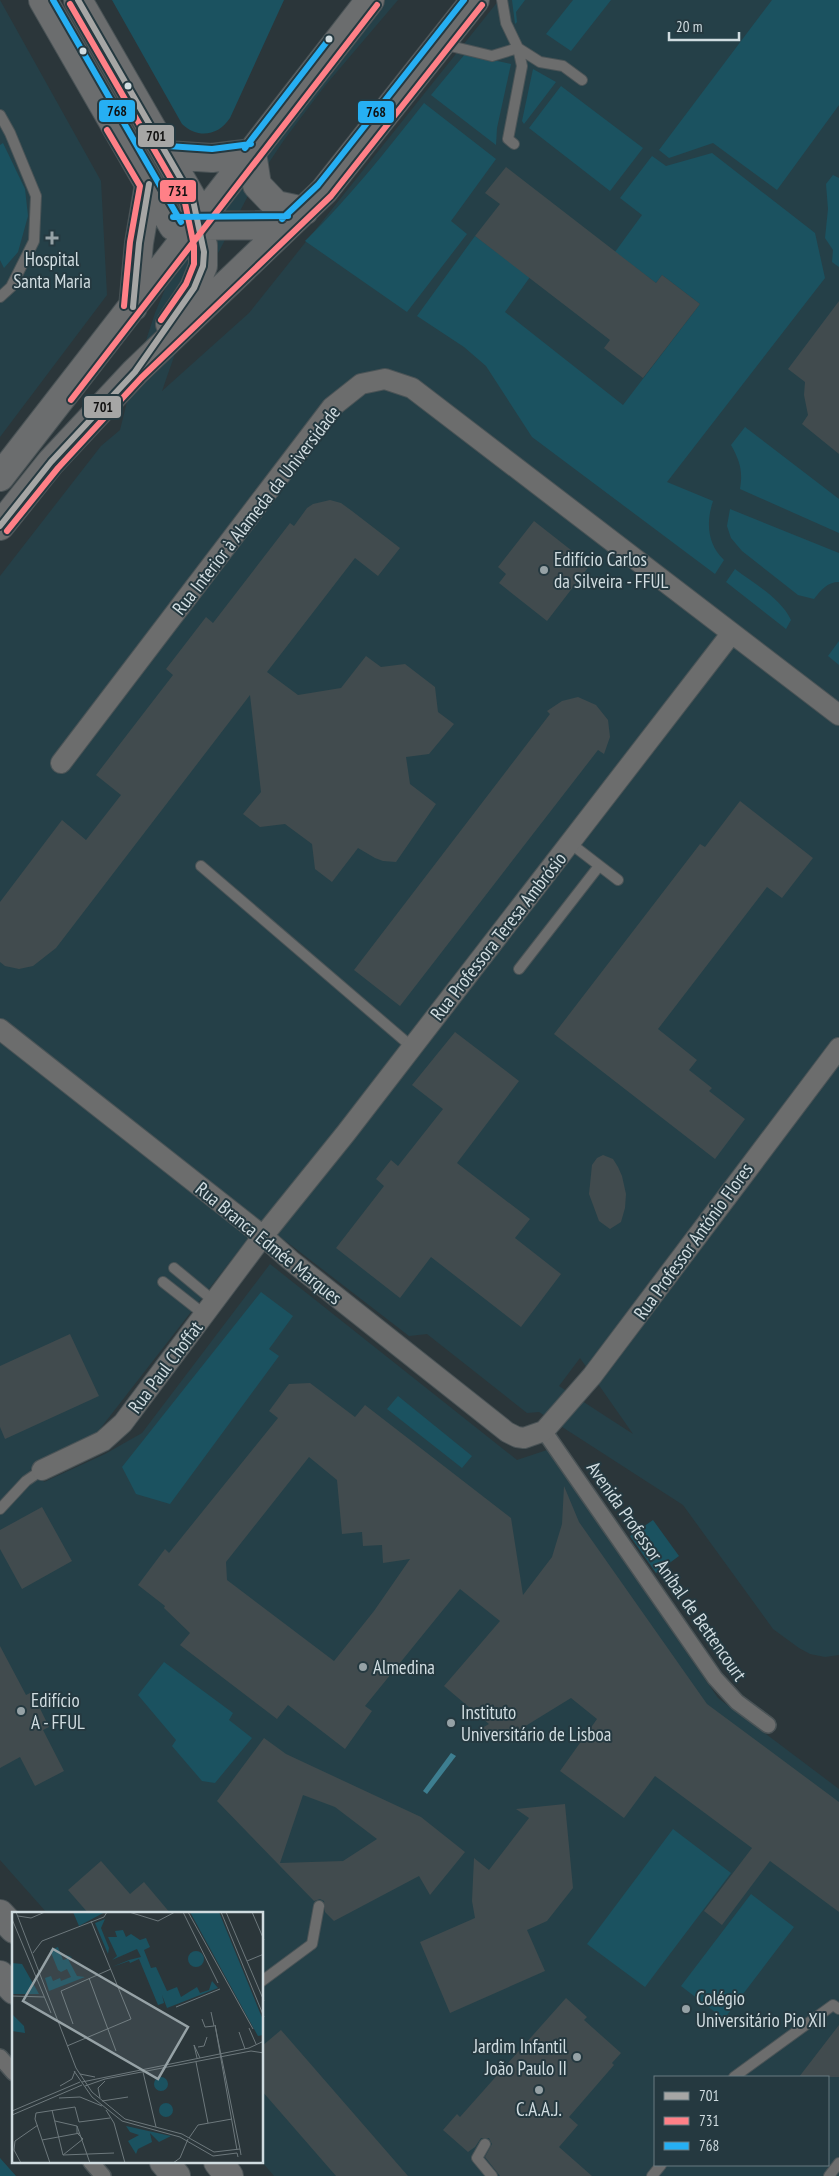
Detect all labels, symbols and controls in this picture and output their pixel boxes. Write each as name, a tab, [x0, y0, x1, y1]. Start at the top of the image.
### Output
scale bar	[669, 10, 739, 42]
text: 20 m	[676, 17, 702, 36]
unlabelled marker	[324, 34, 334, 44]
unlabelled marker	[78, 46, 88, 56]
unlabelled marker	[123, 81, 133, 91]
line badge: 768	[98, 99, 136, 123]
line badge: 768	[357, 100, 395, 124]
text: 768	[107, 102, 127, 120]
text: 768	[366, 103, 386, 121]
line badge: 701	[137, 124, 175, 148]
text: 701	[146, 127, 166, 145]
line badge: 731	[159, 179, 197, 203]
text: 731	[168, 182, 188, 200]
marker: Hospital Santa Maria	[45, 231, 59, 245]
place label: Hospital Santa Maria	[13, 247, 91, 293]
line badge: 701	[83, 395, 122, 419]
text: 701	[93, 398, 113, 416]
street label: Rua Interior à Alameda da Universidade	[167, 401, 345, 619]
place label: Edifício Carlos da Silveira - FFUL	[554, 547, 668, 593]
marker: Edifício Carlos da Silveira - FFUL	[538, 564, 550, 576]
street label: Rua Professora Teresa Ambrósio	[425, 847, 571, 1025]
street label: Rua Professor António Flores	[628, 1158, 758, 1324]
street label: Rua Branca Edmée Marques	[191, 1177, 347, 1309]
street label: Rua Paul Choffat	[123, 1316, 208, 1418]
street label: Avenida Professor Aníbal de Bettencourt	[582, 1457, 753, 1686]
place label: Almedina	[373, 1655, 435, 1679]
marker: Almedina	[357, 1661, 369, 1673]
place label: Edifício A - FFUL	[31, 1688, 85, 1734]
place label: Instituto Universitário de Lisboa	[461, 1700, 611, 1746]
marker: Edifício A - FFUL	[15, 1705, 27, 1717]
marker: Instituto Universitário de Lisboa	[445, 1717, 457, 1729]
inset map	[12, 1912, 264, 2164]
place label: Colégio Universitário Pio XII	[696, 1986, 827, 2032]
marker: Colégio Universitário Pio XII	[680, 2003, 692, 2015]
place label: Jardim Infantil João Paulo II	[473, 2034, 568, 2080]
marker: Jardim Infantil João Paulo II	[571, 2051, 583, 2063]
legend	[654, 2076, 829, 2166]
marker: C.A.A.J.	[533, 2084, 545, 2096]
text: 701	[699, 2086, 719, 2105]
place label: C.A.A.J.	[516, 2097, 562, 2121]
text: 731	[699, 2111, 719, 2130]
text: 768	[699, 2136, 719, 2155]

